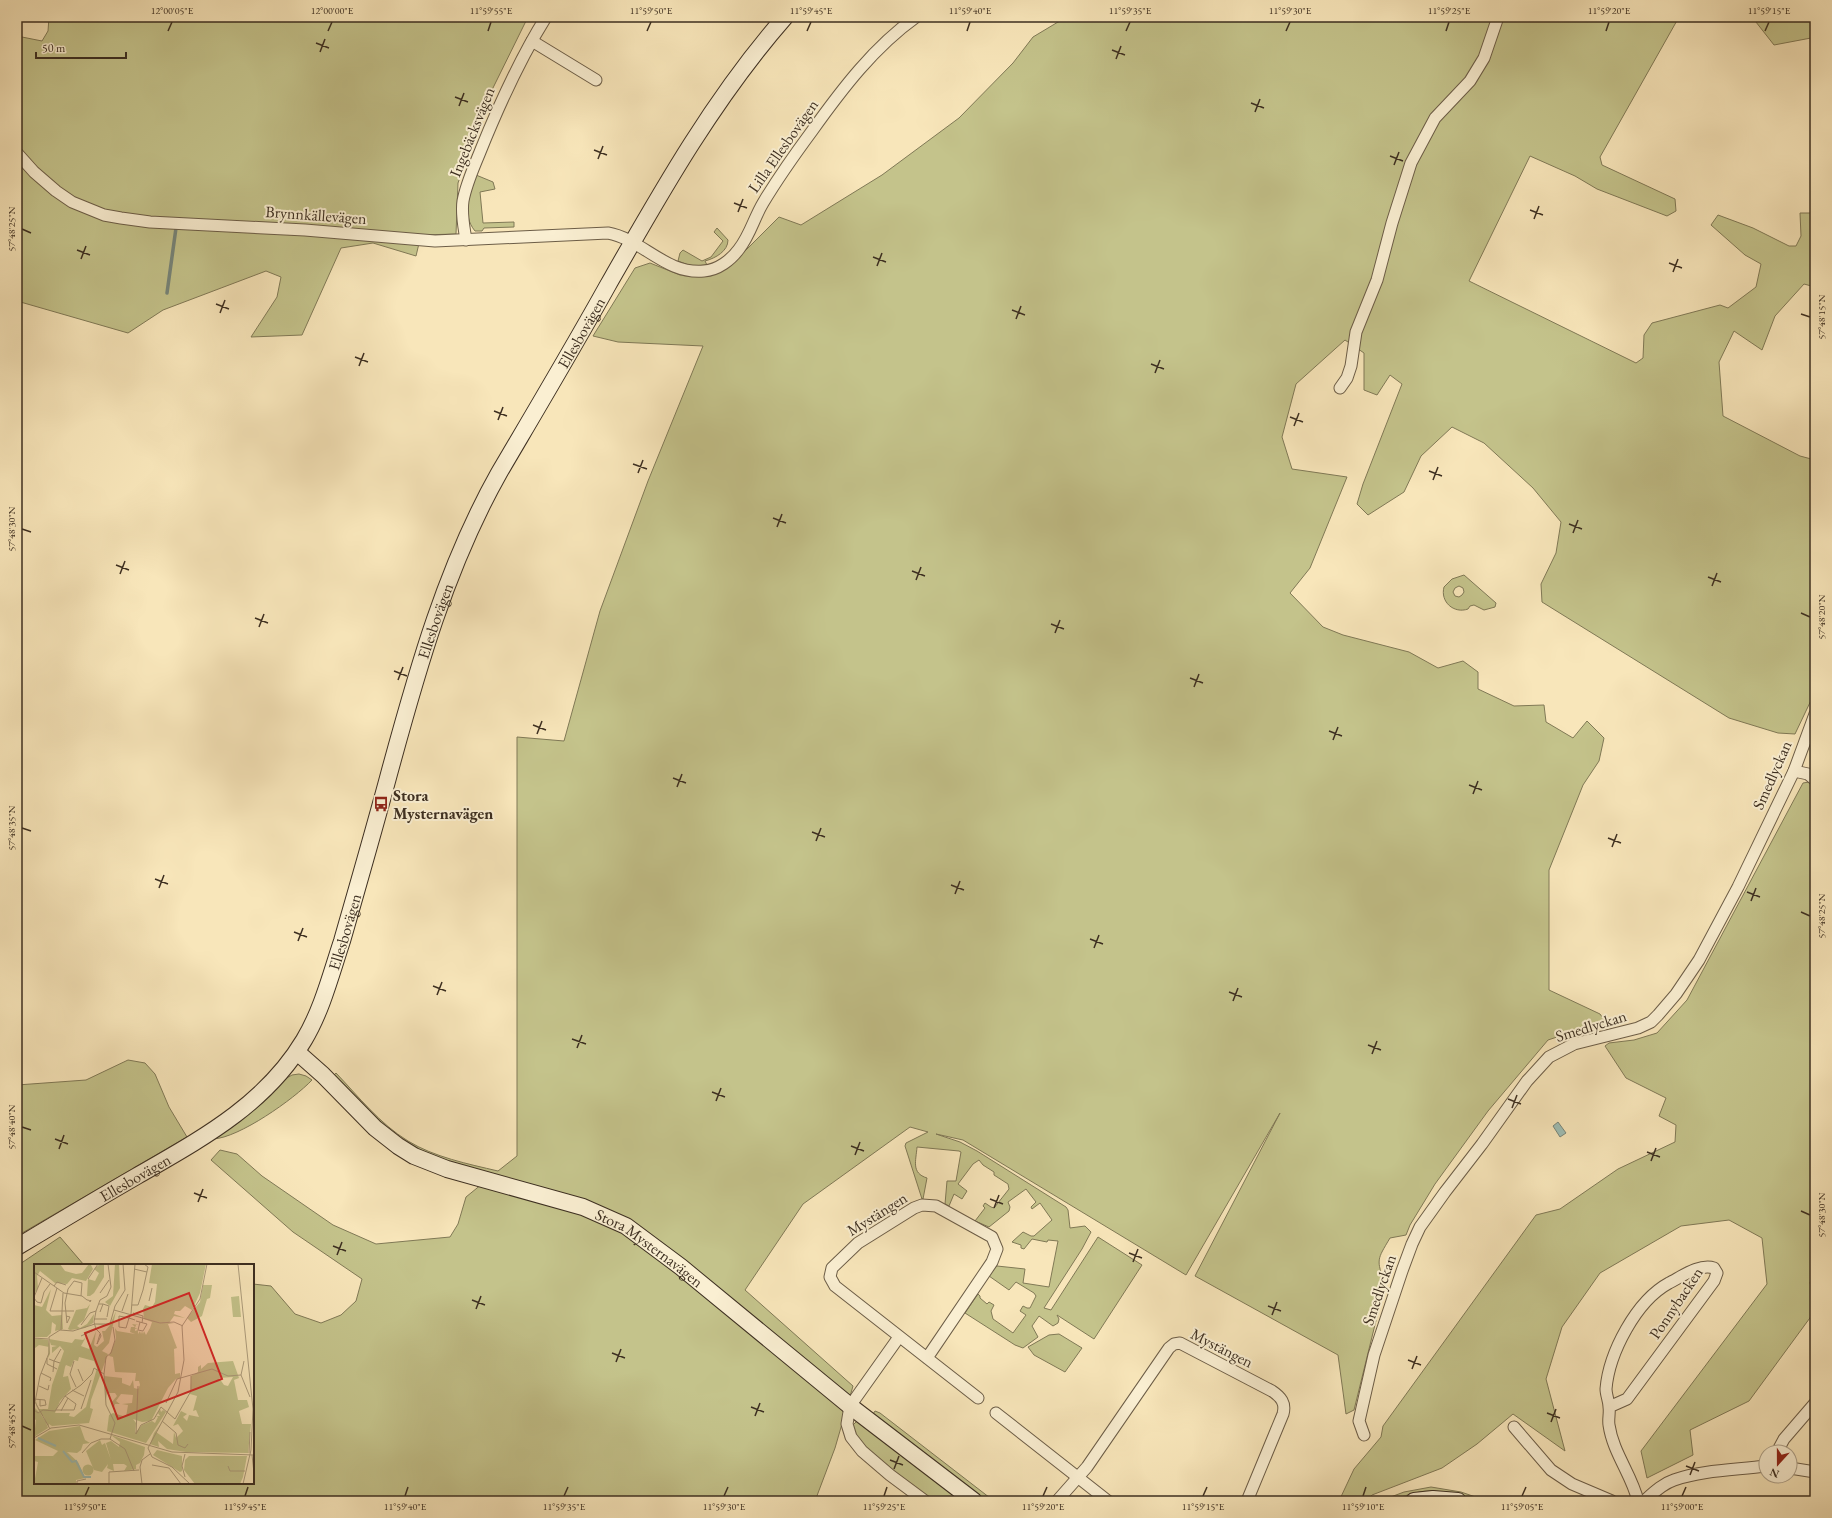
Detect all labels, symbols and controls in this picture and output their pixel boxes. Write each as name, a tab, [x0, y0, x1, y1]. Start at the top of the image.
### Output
text: 12°00'05"E	[151, 4, 194, 17]
text: 12°00'00"E	[311, 4, 354, 17]
text: 11°59'55"E	[470, 4, 513, 17]
text: 11°59'50"E	[630, 4, 673, 17]
text: 11°59'45"E	[790, 4, 833, 17]
text: 11°59'40"E	[949, 4, 992, 17]
text: 11°59'35"E	[1109, 4, 1152, 17]
text: 11°59'30"E	[1269, 4, 1312, 17]
text: 11°59'25"E	[1428, 4, 1471, 17]
text: 11°59'20"E	[1588, 4, 1631, 17]
text: 11°59'15"E	[1748, 4, 1791, 17]
scale bar	[36, 34, 126, 60]
text: 50 m	[42, 40, 66, 56]
street label: Ingebäcksvägen	[444, 83, 500, 180]
street label: Lilla Ellesbovägen	[743, 95, 823, 197]
street label: Brynnkällevägen	[265, 201, 368, 229]
text: 57°48'25"N	[5, 206, 18, 251]
street label: Ellesbovägen	[552, 293, 610, 372]
text: 57°48'15"N	[1815, 294, 1828, 339]
text: 57°48'30"N	[5, 506, 18, 551]
street label: Ellesbovägen	[412, 579, 458, 661]
text: 57°48'20"N	[1815, 594, 1828, 639]
street label: Smedlyckan	[1747, 737, 1797, 813]
place label: Stora Mysternavägen	[393, 785, 493, 824]
bus stop icon: Stora Mysternavägen	[372, 795, 390, 813]
text: 57°48'35"N	[5, 805, 18, 850]
street label: Ellesbovägen	[323, 891, 366, 973]
text: 57°48'25"N	[1815, 893, 1828, 938]
street label: Smedlyckan	[1553, 1005, 1630, 1047]
text: 57°48'40"N	[5, 1104, 18, 1149]
street label: Ellesbovägen	[96, 1148, 175, 1206]
street label: Mystängen	[843, 1187, 912, 1241]
text: 57°48'30"N	[1815, 1192, 1828, 1237]
street label: Stora Mysternavägen	[592, 1203, 708, 1292]
street label: Smedlyckan	[1357, 1251, 1401, 1328]
street label: Ponnybacken	[1644, 1263, 1708, 1343]
inset map	[34, 1264, 254, 1484]
street label: Mystängen	[1187, 1323, 1257, 1373]
text: 57°48'45"N	[5, 1403, 18, 1448]
north arrow	[1758, 1444, 1798, 1484]
text: N	[1768, 1465, 1781, 1481]
text: 11°59'50"E	[64, 1500, 107, 1513]
text: 11°59'45"E	[224, 1500, 267, 1513]
text: 11°59'40"E	[384, 1500, 427, 1513]
text: 11°59'35"E	[543, 1500, 586, 1513]
text: 11°59'30"E	[703, 1500, 746, 1513]
text: 11°59'25"E	[863, 1500, 906, 1513]
text: 11°59'20"E	[1022, 1500, 1065, 1513]
text: 11°59'15"E	[1182, 1500, 1225, 1513]
text: 11°59'10"E	[1342, 1500, 1385, 1513]
text: 11°59'05"E	[1501, 1500, 1544, 1513]
text: 11°59'00"E	[1661, 1500, 1704, 1513]

